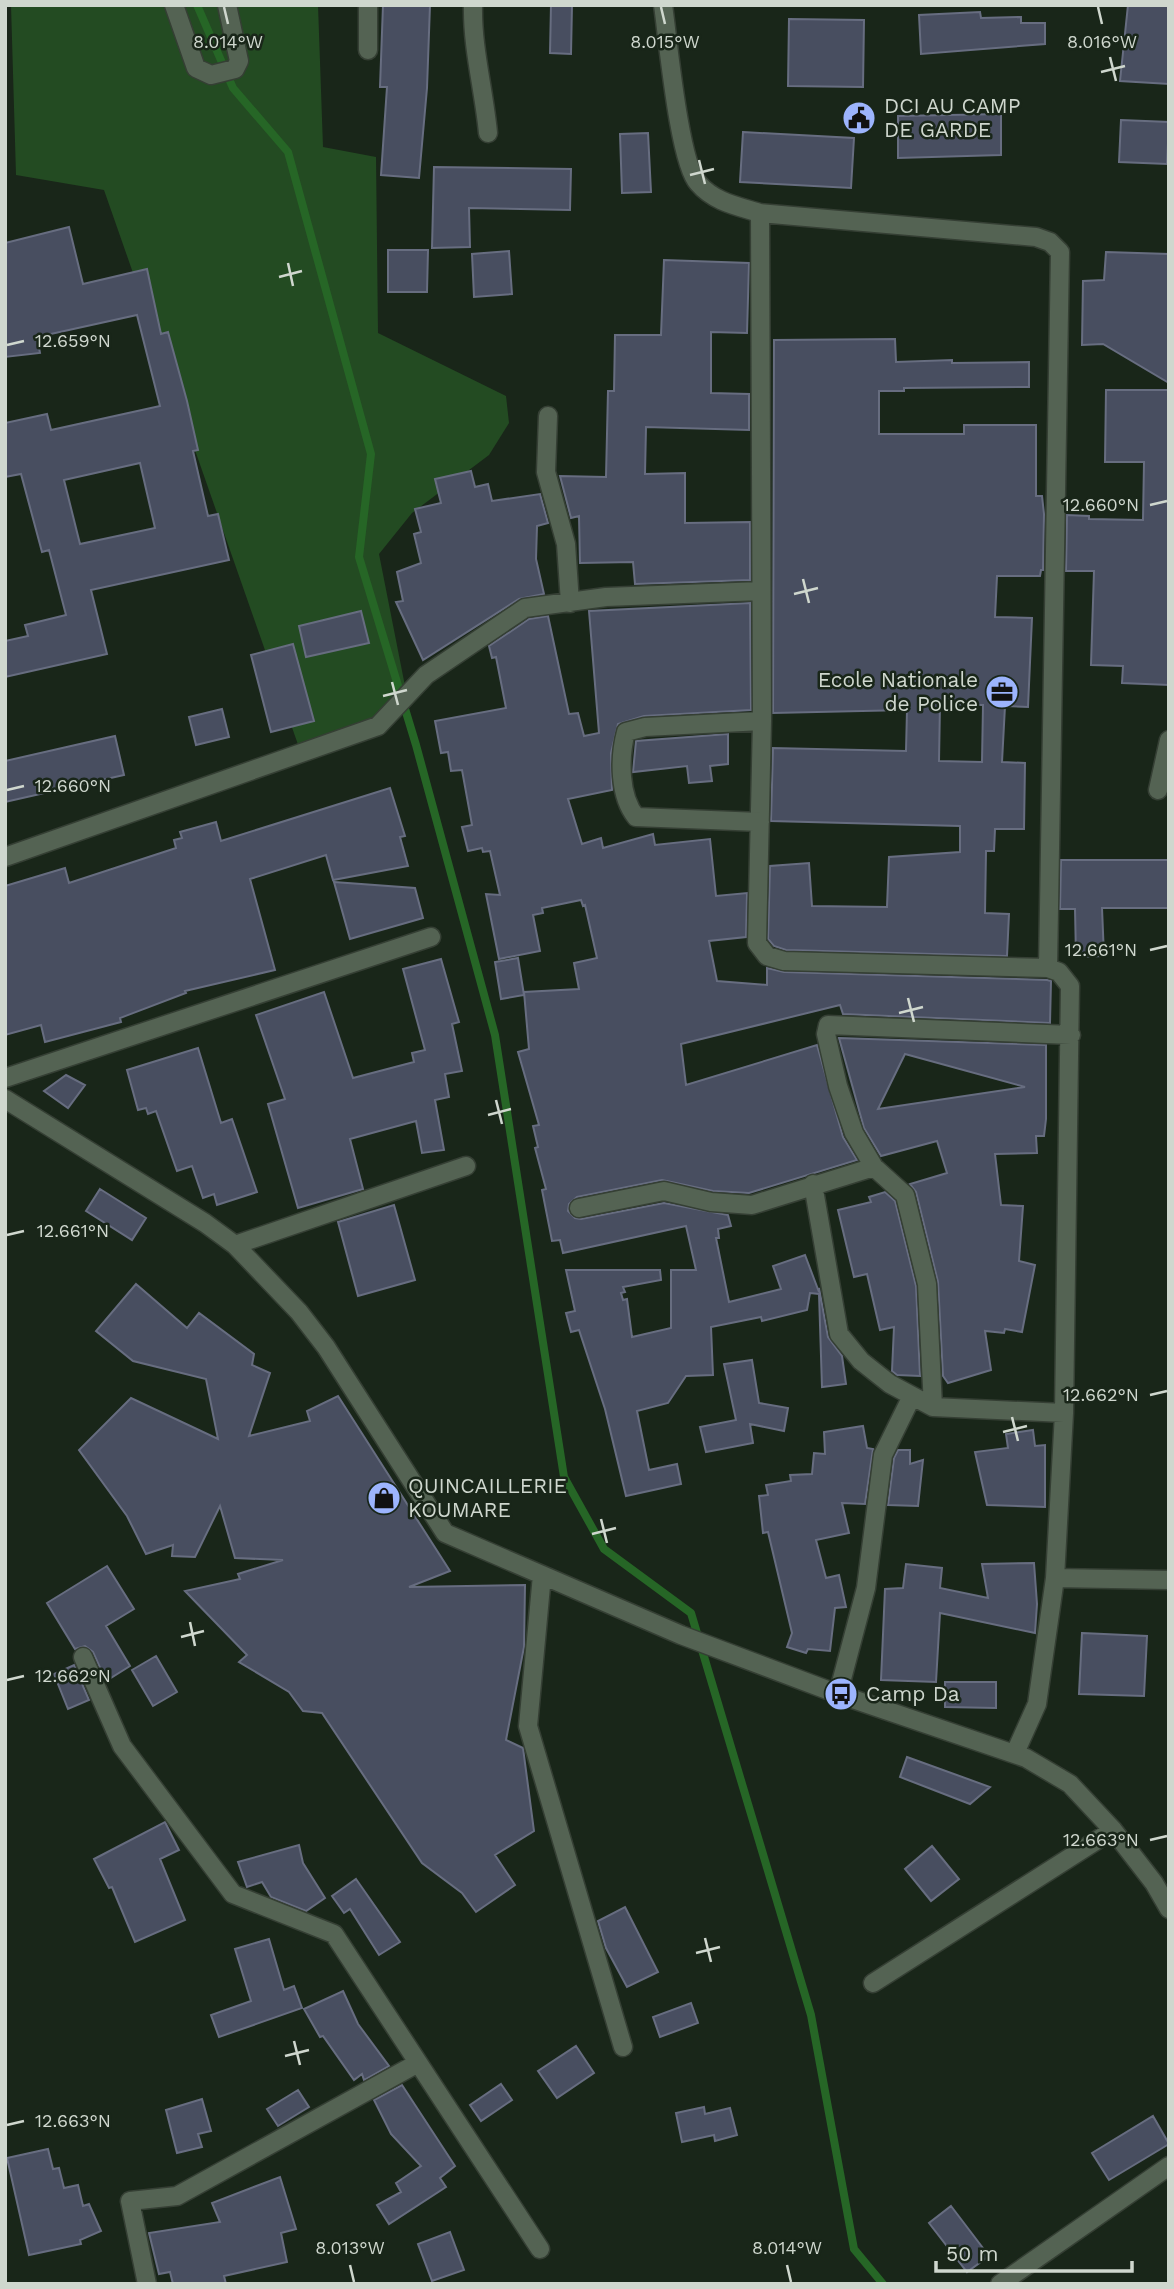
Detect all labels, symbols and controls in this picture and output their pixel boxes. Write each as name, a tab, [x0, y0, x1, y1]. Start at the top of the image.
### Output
text: 8.014°W	[193, 31, 263, 52]
text: 8.015°W	[630, 31, 700, 52]
text: 8.016°W	[1067, 31, 1137, 52]
place label: DCI AU CAMP DE GARDE	[884, 93, 1021, 142]
public building icon: DCI AU CAMP DE GARDE	[840, 99, 878, 137]
text: 12.659°N	[35, 330, 111, 351]
text: 12.660°N	[1063, 494, 1139, 515]
place label: Ecole Nationale de Police	[818, 667, 978, 716]
office icon: Ecole Nationale de Police	[983, 673, 1021, 711]
text: 12.660°N	[35, 775, 111, 796]
text: 12.661°N	[1065, 939, 1137, 960]
text: 12.661°N	[37, 1220, 109, 1241]
text: 12.662°N	[1063, 1384, 1139, 1405]
place label: QUINCAILLERIE KOUMARE	[408, 1473, 567, 1522]
shop icon: QUINCAILLERIE KOUMARE	[365, 1479, 403, 1517]
text: 12.662°N	[35, 1665, 111, 1686]
bus stop icon: Camp Da	[822, 1675, 860, 1713]
place label: Camp Da	[866, 1681, 960, 1706]
text: 12.663°N	[1063, 1829, 1139, 1850]
text: 12.663°N	[35, 2110, 111, 2131]
scale bar	[936, 2230, 1132, 2274]
text: 8.013°W	[315, 2237, 385, 2258]
text: 8.014°W	[752, 2237, 822, 2258]
text: 50 m	[946, 2241, 998, 2266]

